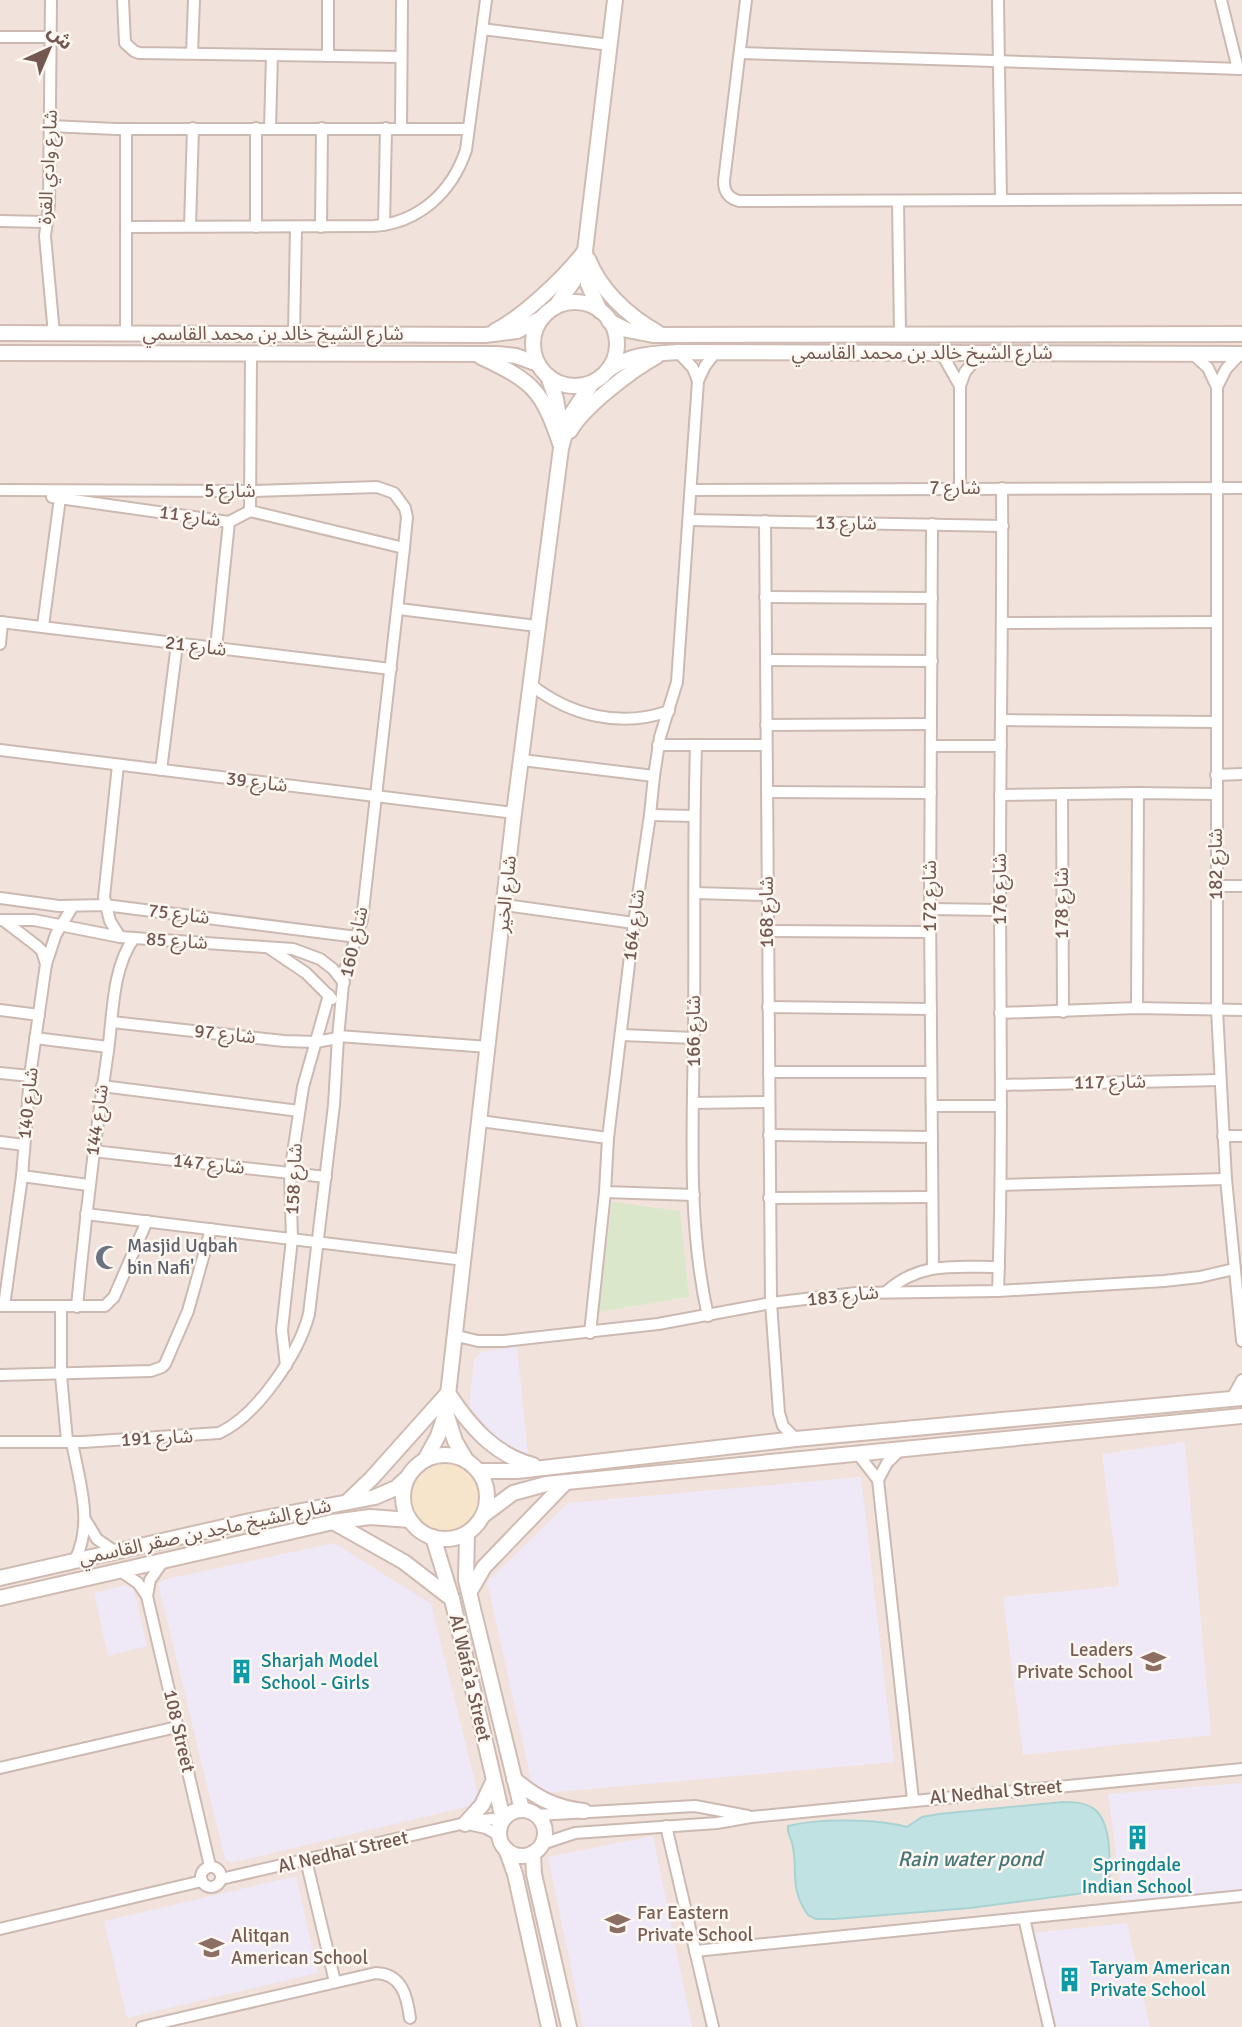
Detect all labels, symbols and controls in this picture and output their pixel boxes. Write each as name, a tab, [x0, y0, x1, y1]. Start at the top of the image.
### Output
north arrow	[14, 14, 84, 84]
text: ش	[42, 20, 78, 55]
street label: شارع وادي القرة	[33, 109, 65, 225]
street label: شارع الشيخ خالد بن محمد القاسمي	[142, 322, 404, 348]
street label: شارع الشيخ خالد بن محمد القاسمي	[791, 341, 1053, 367]
street label: شارع 7	[929, 476, 981, 501]
street label: شارع 5	[204, 479, 256, 504]
street label: شارع 11	[158, 500, 222, 533]
street label: شارع 13	[815, 510, 877, 537]
street label: شارع 21	[164, 630, 228, 663]
street label: شارع 39	[225, 766, 289, 799]
street label: شارع 182	[1204, 828, 1229, 900]
street label: شارع 176	[988, 853, 1013, 925]
street label: شارع الخير	[490, 854, 523, 935]
street label: شارع 172	[918, 860, 943, 932]
street label: شارع 178	[1050, 867, 1075, 939]
street label: شارع 168	[755, 876, 780, 948]
street label: شارع 164	[618, 888, 651, 962]
street label: شارع 75	[147, 898, 211, 931]
street label: شارع 160	[334, 904, 375, 980]
street label: شارع 85	[145, 927, 209, 956]
street label: شارع 166	[682, 995, 707, 1067]
street label: شارع 97	[193, 1019, 257, 1050]
street label: شارع 140	[12, 1066, 45, 1140]
street label: شارع 117	[1074, 1069, 1146, 1096]
street label: شارع 144	[80, 1083, 115, 1157]
street label: شارع 158	[280, 1142, 309, 1216]
street label: شارع 147	[172, 1148, 246, 1181]
place label: Masjid Uqbah bin Nafi'	[127, 1234, 238, 1280]
mosque icon: Masjid Uqbah bin Nafi'	[93, 1243, 121, 1271]
street label: شارع 183	[806, 1280, 880, 1313]
street label: شارع 191	[120, 1424, 194, 1453]
street label: شارع الشيخ ماجد بن صقر القاسمي	[77, 1494, 334, 1573]
street label: Al Wafa'a Street	[444, 1612, 496, 1744]
place label: Leaders Private School	[1017, 1638, 1133, 1684]
school or university icon: Leaders Private School	[1139, 1647, 1167, 1675]
place label: Sharjah Model School - Girls	[261, 1649, 379, 1695]
building icon: Sharjah Model School - Girls	[227, 1658, 255, 1686]
street label: 108 Street	[158, 1687, 200, 1775]
street label: Al Nedhal Street	[929, 1774, 1064, 1810]
building icon: Springdale Indian School	[1123, 1823, 1151, 1851]
street label: Al Nedhal Street	[276, 1825, 411, 1879]
water label: Rain water pond	[898, 1846, 1045, 1872]
place label: Springdale Indian School	[1082, 1853, 1192, 1899]
place label: Far Eastern Private School	[637, 1901, 753, 1947]
school or university icon: Far Eastern Private School	[603, 1910, 631, 1938]
place label: Alitqan American School	[231, 1924, 368, 1970]
school or university icon: Alitqan American School	[197, 1933, 225, 1961]
place label: Taryam American Private School	[1090, 1956, 1230, 2002]
building icon: Taryam American Private School	[1056, 1965, 1084, 1993]

